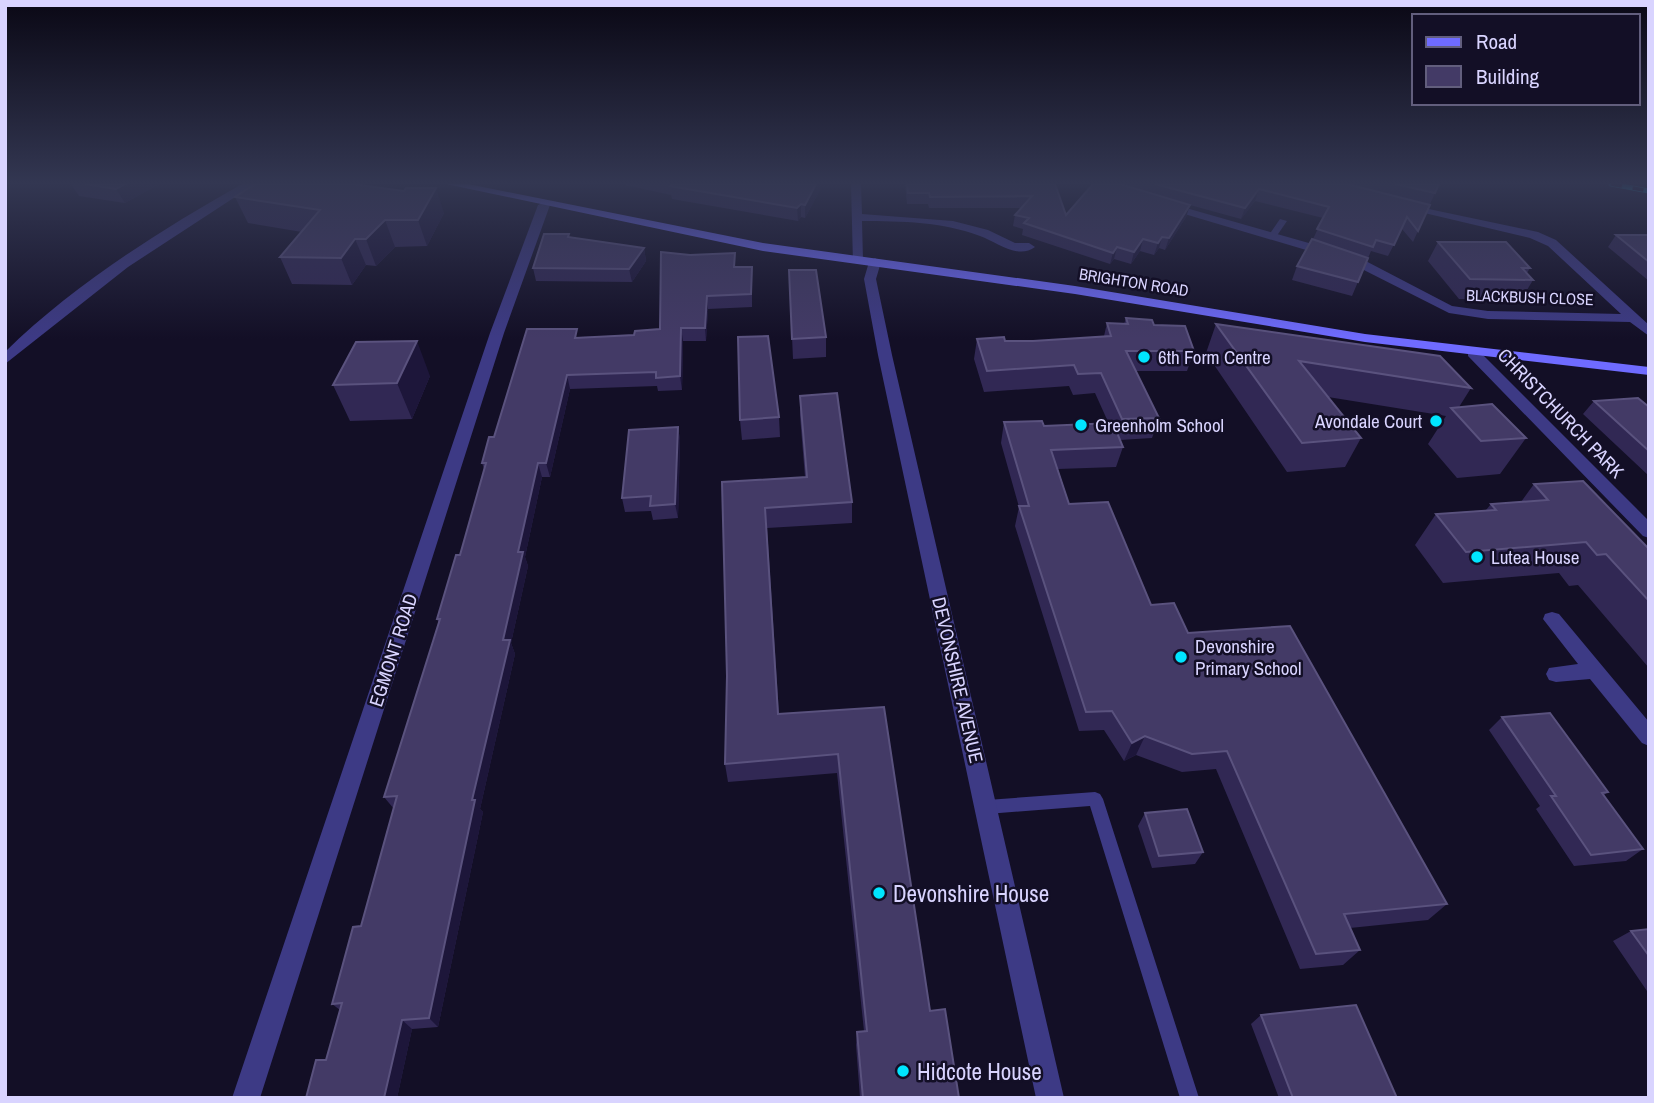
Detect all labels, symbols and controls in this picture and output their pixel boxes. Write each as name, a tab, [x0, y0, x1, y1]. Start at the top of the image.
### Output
legend	[1412, 14, 1640, 105]
text: Road	[1476, 27, 1517, 56]
text: Building	[1476, 62, 1540, 91]
street label: BRIGHTON ROAD	[1078, 262, 1190, 302]
street label: BLACKBUSH CLOSE	[1466, 284, 1594, 310]
street label: CHRISTCHURCH PARK	[1492, 342, 1630, 484]
place label: 6th Form Centre	[1158, 344, 1271, 370]
marker: 6th Form Centre	[1136, 349, 1152, 365]
place label: Avondale Court	[1314, 408, 1423, 434]
place label: Greenholm School	[1095, 412, 1224, 438]
marker: Avondale Court	[1428, 413, 1444, 429]
marker: Greenholm School	[1073, 417, 1089, 433]
place label: Lutea House	[1491, 544, 1579, 570]
marker: Lutea House	[1469, 549, 1485, 565]
street label: EGMONT ROAD	[362, 590, 424, 710]
street label: DEVONSHIRE AVENUE	[926, 595, 990, 765]
place label: Devonshire Primary School	[1195, 633, 1302, 681]
marker: Devonshire Primary School	[1173, 649, 1189, 665]
place label: Devonshire House	[893, 878, 1049, 909]
marker: Devonshire House	[871, 885, 887, 901]
place label: Hidcote House	[917, 1056, 1042, 1087]
marker: Hidcote House	[895, 1063, 911, 1079]

